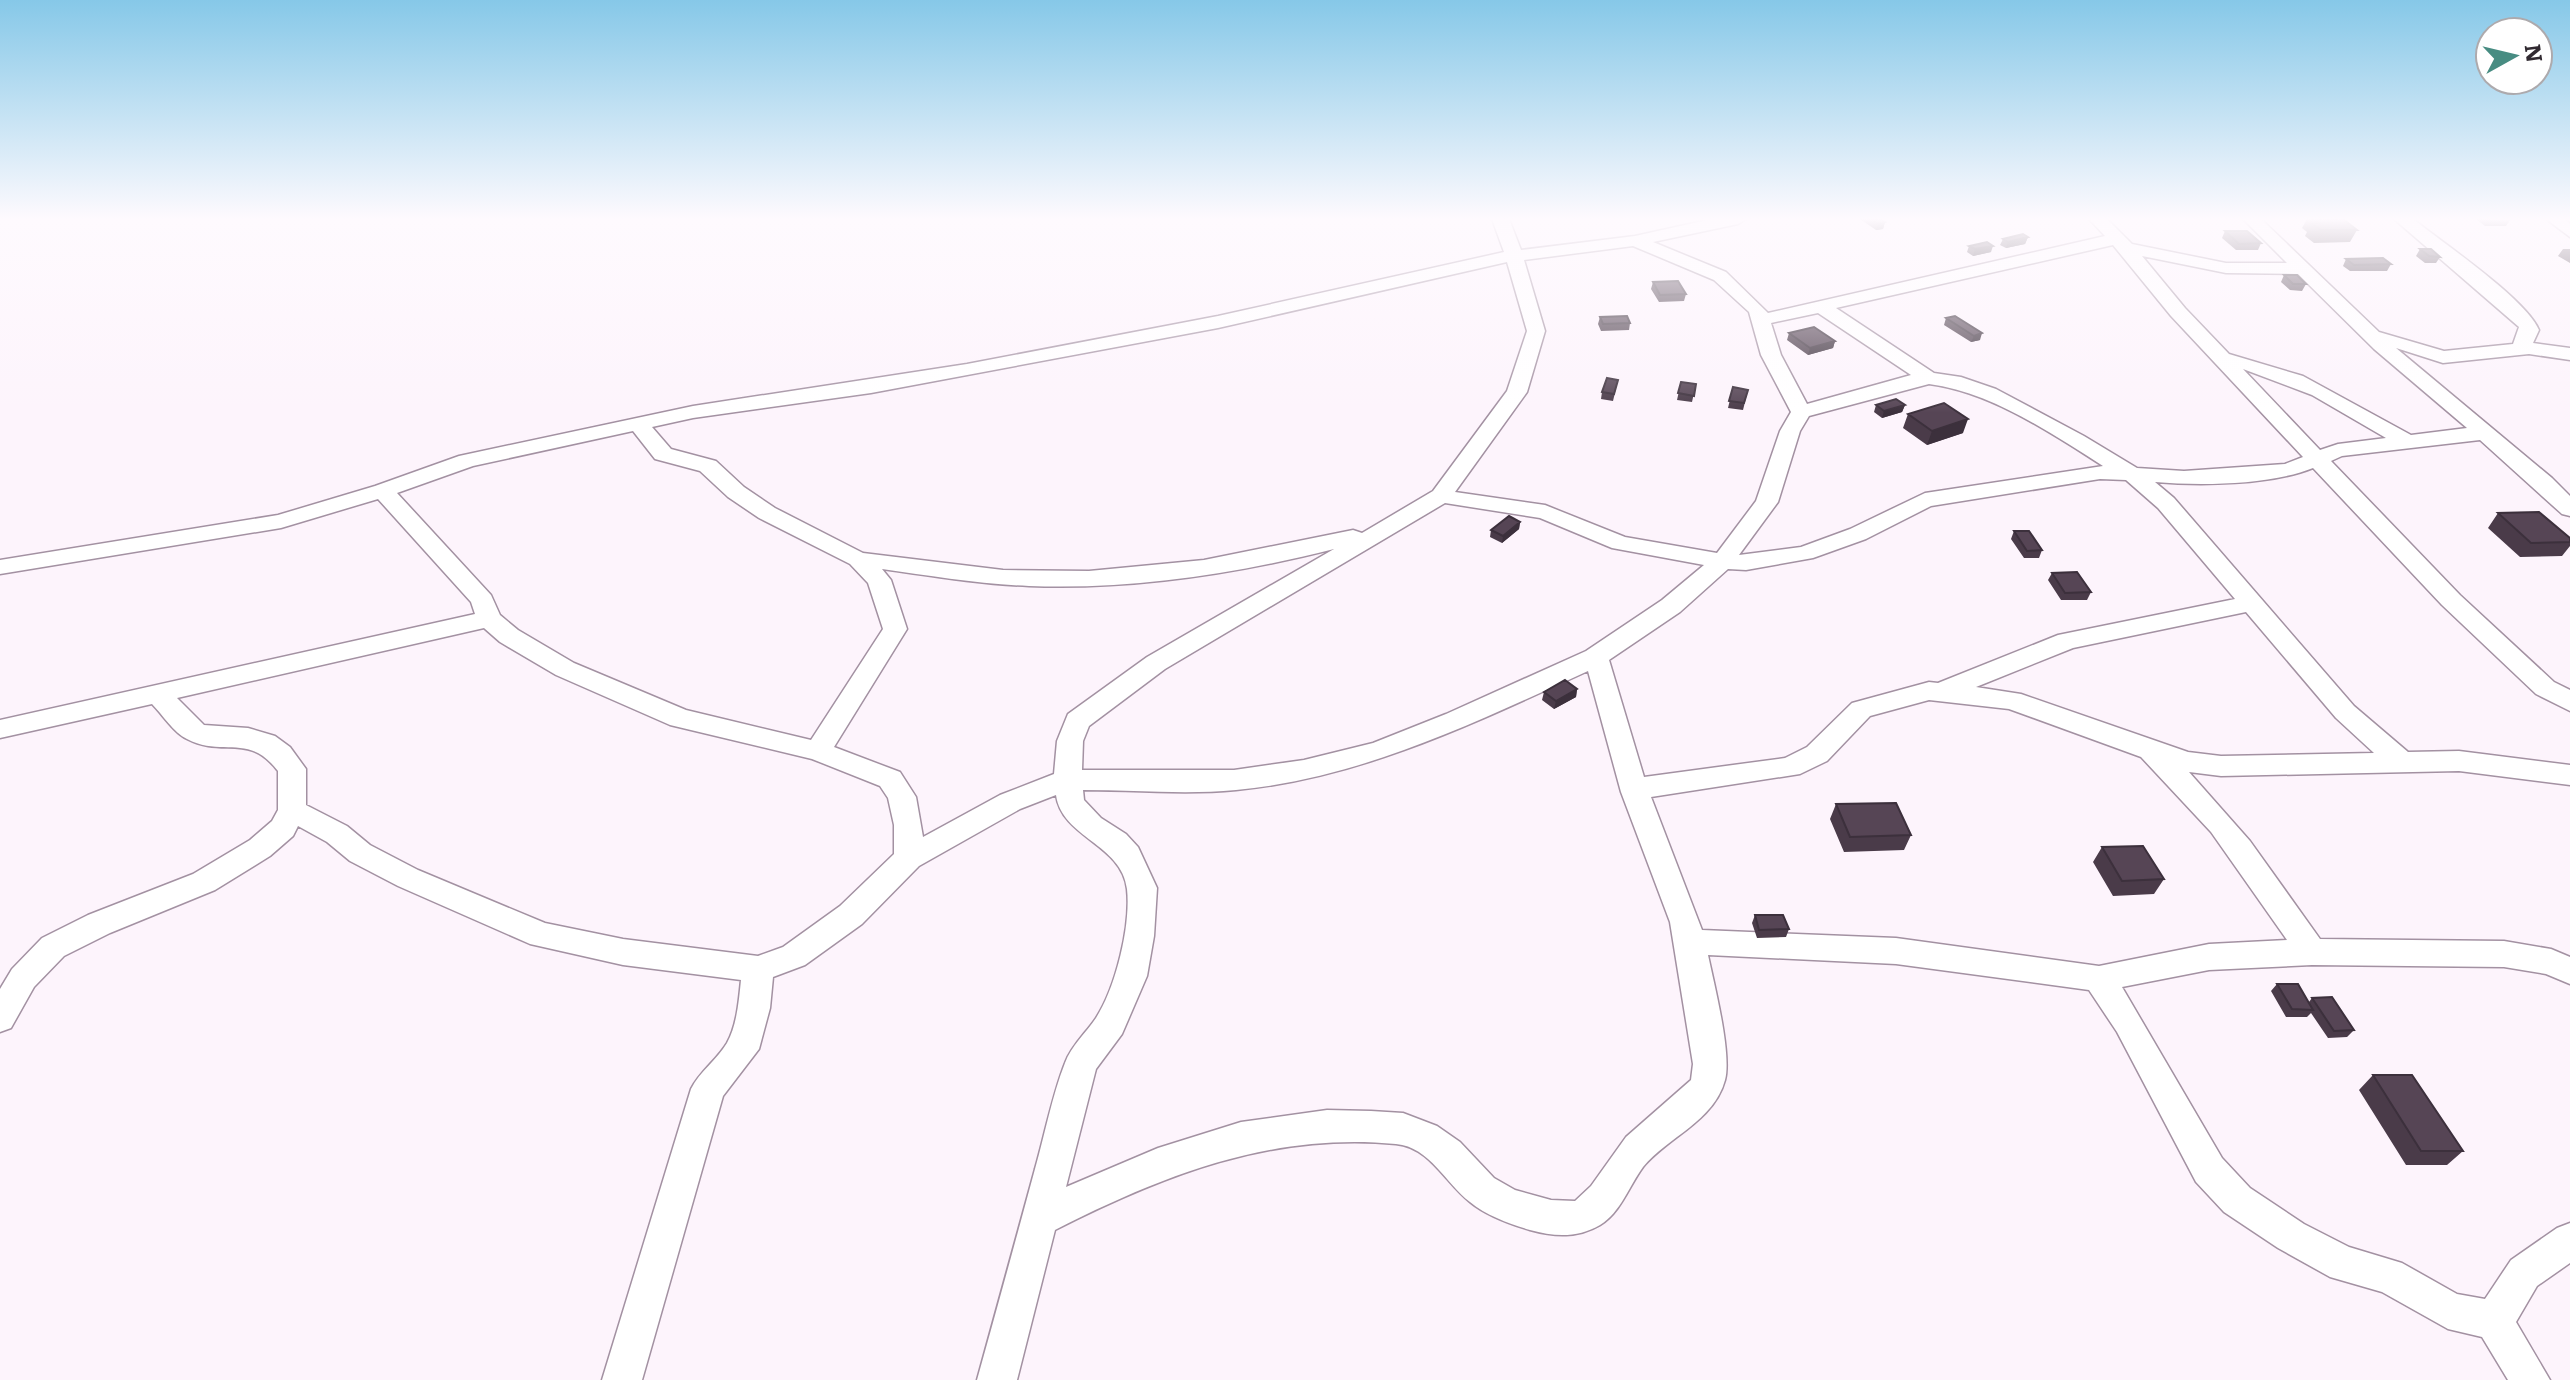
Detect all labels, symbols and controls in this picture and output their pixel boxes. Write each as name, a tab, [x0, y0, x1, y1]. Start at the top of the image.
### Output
north arrow	[2474, 16, 2554, 96]
text: N	[2518, 42, 2553, 64]

